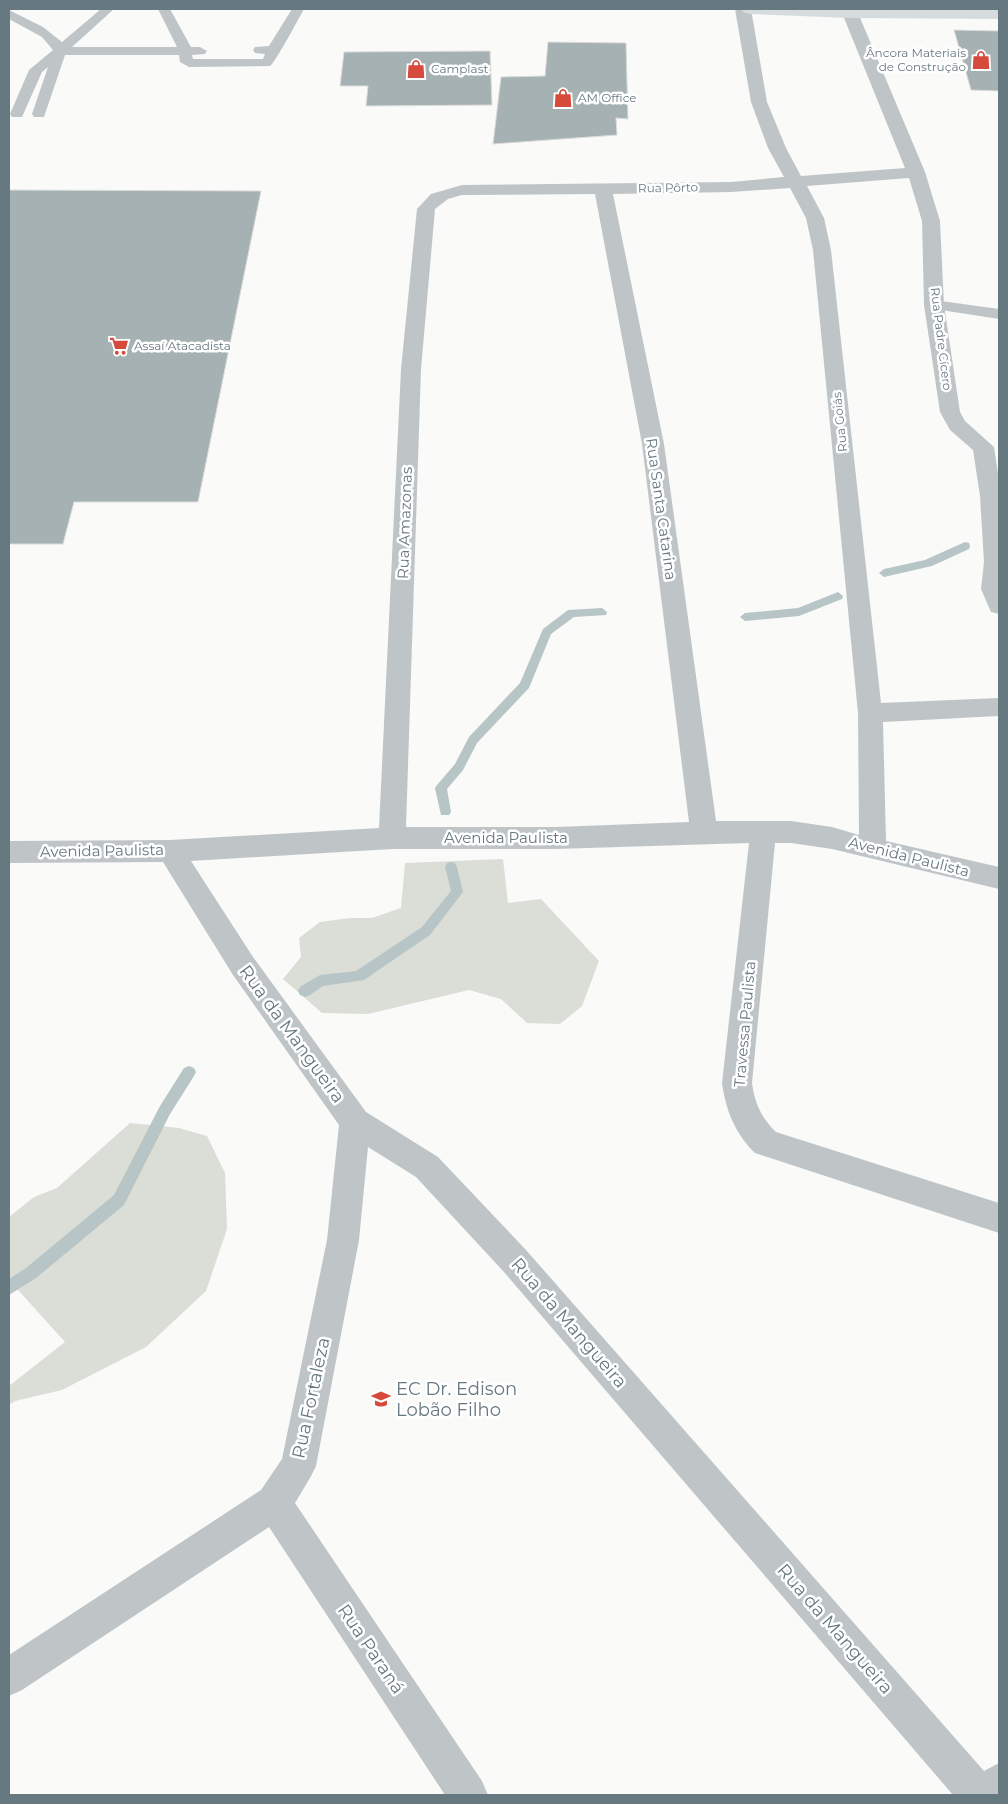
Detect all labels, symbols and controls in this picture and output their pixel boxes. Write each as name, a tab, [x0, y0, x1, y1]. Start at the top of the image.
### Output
place label: Âncora Materiais de Construção	[866, 45, 966, 74]
shop icon: Âncora Materiais de Construção	[970, 49, 992, 71]
shop icon: Camplast	[405, 58, 427, 80]
place label: Camplast	[431, 61, 489, 76]
shop icon: AM Office	[552, 87, 574, 109]
place label: AM Office	[578, 90, 637, 105]
street label: Rua Pôrto	[638, 179, 698, 196]
street label: Rua Padre Cícero	[928, 287, 955, 391]
supermarket icon: Assaí Atacadista	[108, 335, 130, 357]
place label: Assaí Atacadista	[134, 338, 231, 353]
street label: Rua Goiás	[829, 391, 850, 453]
street label: Rua Santa Catarina	[642, 437, 681, 581]
street label: Rua Amazonas	[393, 466, 416, 580]
street label: Avenida Paulista	[444, 828, 568, 847]
street label: Avenida Paulista	[847, 832, 972, 881]
street label: Avenida Paulista	[40, 840, 164, 861]
street label: Travessa Paulista	[730, 960, 759, 1088]
street label: Rua da Mangueira	[235, 961, 349, 1107]
street label: Rua da Mangueira	[507, 1253, 631, 1393]
street label: Rua Fortaleza	[287, 1335, 335, 1461]
place label: EC Dr. Edison Lobão Filho	[396, 1378, 517, 1421]
school or university icon: EC Dr. Edison Lobão Filho	[370, 1388, 392, 1410]
street label: Rua da Mangueira	[773, 1559, 897, 1699]
street label: Rua Paraná	[333, 1600, 409, 1698]

